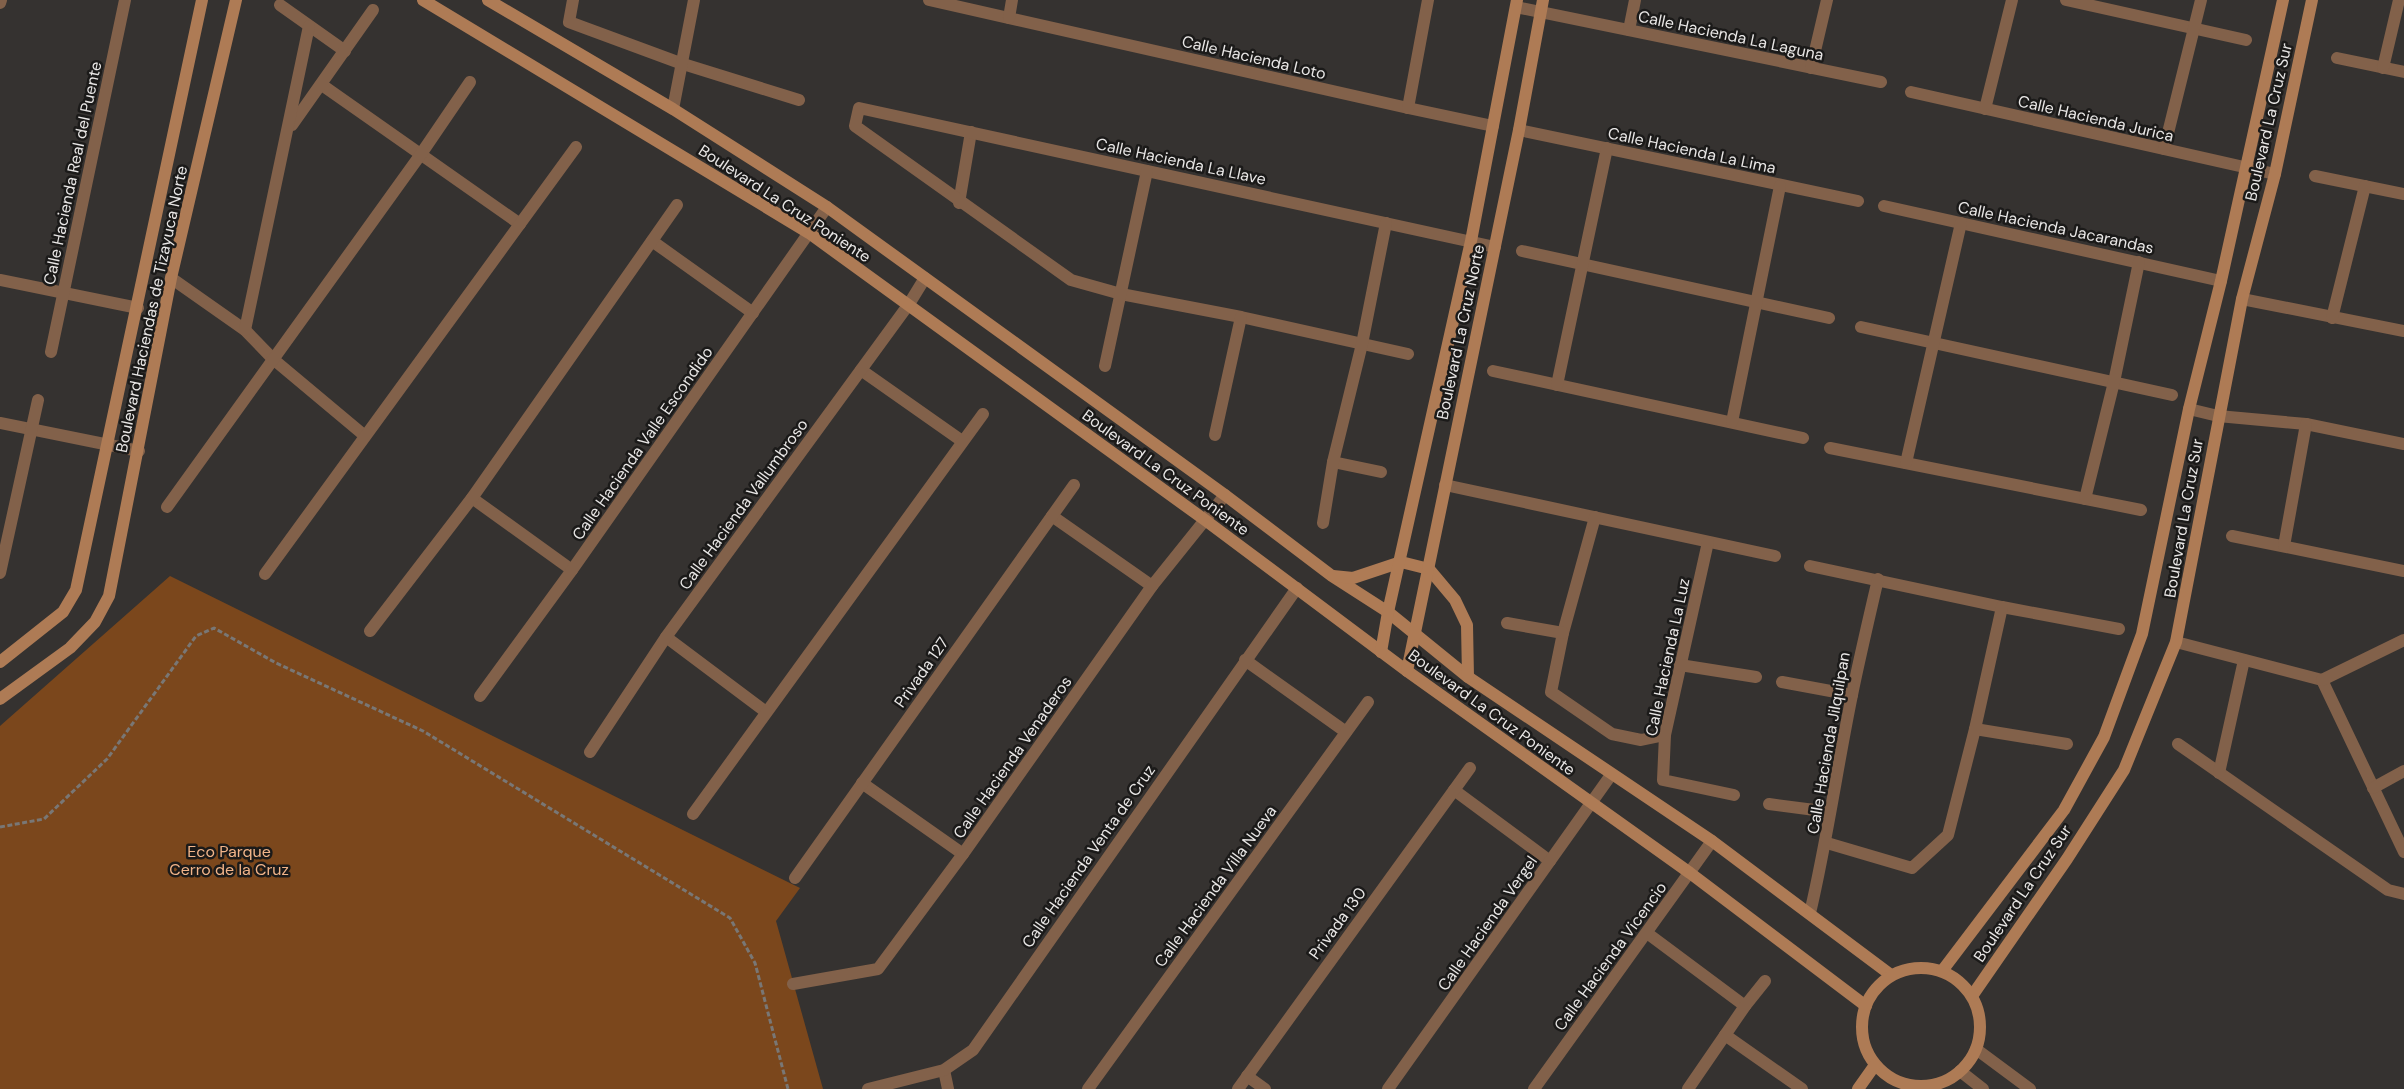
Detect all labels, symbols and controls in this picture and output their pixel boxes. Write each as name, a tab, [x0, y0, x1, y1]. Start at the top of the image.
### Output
street label: Calle Hacienda La Laguna	[1636, 6, 1826, 65]
street label: Calle Hacienda Loto	[1180, 31, 1328, 84]
street label: Boulevard La Cruz Sur	[2240, 41, 2297, 203]
street label: Calle Hacienda Real del Puente	[39, 59, 106, 287]
street label: Calle Hacienda Jurica	[2016, 90, 2176, 147]
street label: Calle Hacienda La Lima	[1606, 122, 1778, 179]
street label: Calle Hacienda La Llave	[1094, 133, 1268, 190]
street label: Boulevard La Cruz Poniente	[694, 140, 875, 267]
street label: Boulevard Haciendas de Tizayuca Norte	[111, 164, 192, 455]
street label: Calle Hacienda Jacarandas	[1956, 196, 2156, 259]
street label: Boulevard La Cruz Norte	[1432, 243, 1489, 422]
street label: Calle Hacienda Valle Escondido	[567, 342, 717, 544]
street label: Boulevard La Cruz Poniente	[1078, 405, 1253, 540]
street label: Calle Hacienda Vallumbroso	[674, 415, 813, 594]
street label: Boulevard La Cruz Sur	[2159, 437, 2208, 599]
street label: Calle Hacienda La Luz	[1640, 576, 1694, 738]
street label: Privada 127	[890, 633, 953, 712]
street label: Boulevard La Cruz Poniente	[1404, 645, 1579, 780]
street label: Calle Hacienda Jilquilpan	[1802, 650, 1855, 836]
street label: Calle Hacienda Venaderos	[948, 672, 1076, 843]
street label: Calle Hacienda Venta de Cruz	[1017, 761, 1160, 952]
street label: Calle Hacienda Villa Nueva	[1150, 801, 1281, 971]
street label: Boulevard La Cruz Sur	[1969, 821, 2076, 966]
park label: Eco Parque Cerro de la Cruz	[169, 841, 289, 880]
street label: Calle Hacienda Vergel	[1433, 852, 1542, 995]
street label: Calle Hacienda Vicencio	[1549, 878, 1671, 1035]
street label: Privada 130	[1304, 883, 1371, 964]

